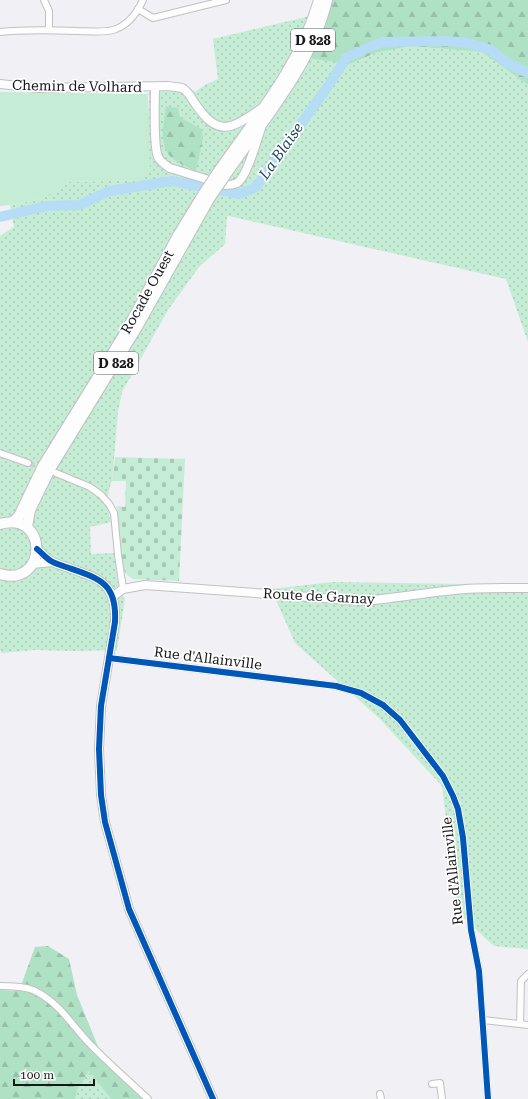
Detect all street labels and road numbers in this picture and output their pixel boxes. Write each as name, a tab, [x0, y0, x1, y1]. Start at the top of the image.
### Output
road number: D 828	[291, 29, 335, 51]
street label: Chemin de Volhard	[12, 77, 142, 95]
street label: Rocade Ouest	[117, 247, 177, 337]
road number: D 828	[94, 352, 138, 374]
street label: Route de Garnay	[262, 585, 376, 607]
street label: Rue d'Allainville	[153, 643, 263, 673]
street label: Rue d'Allainville	[438, 816, 466, 926]

